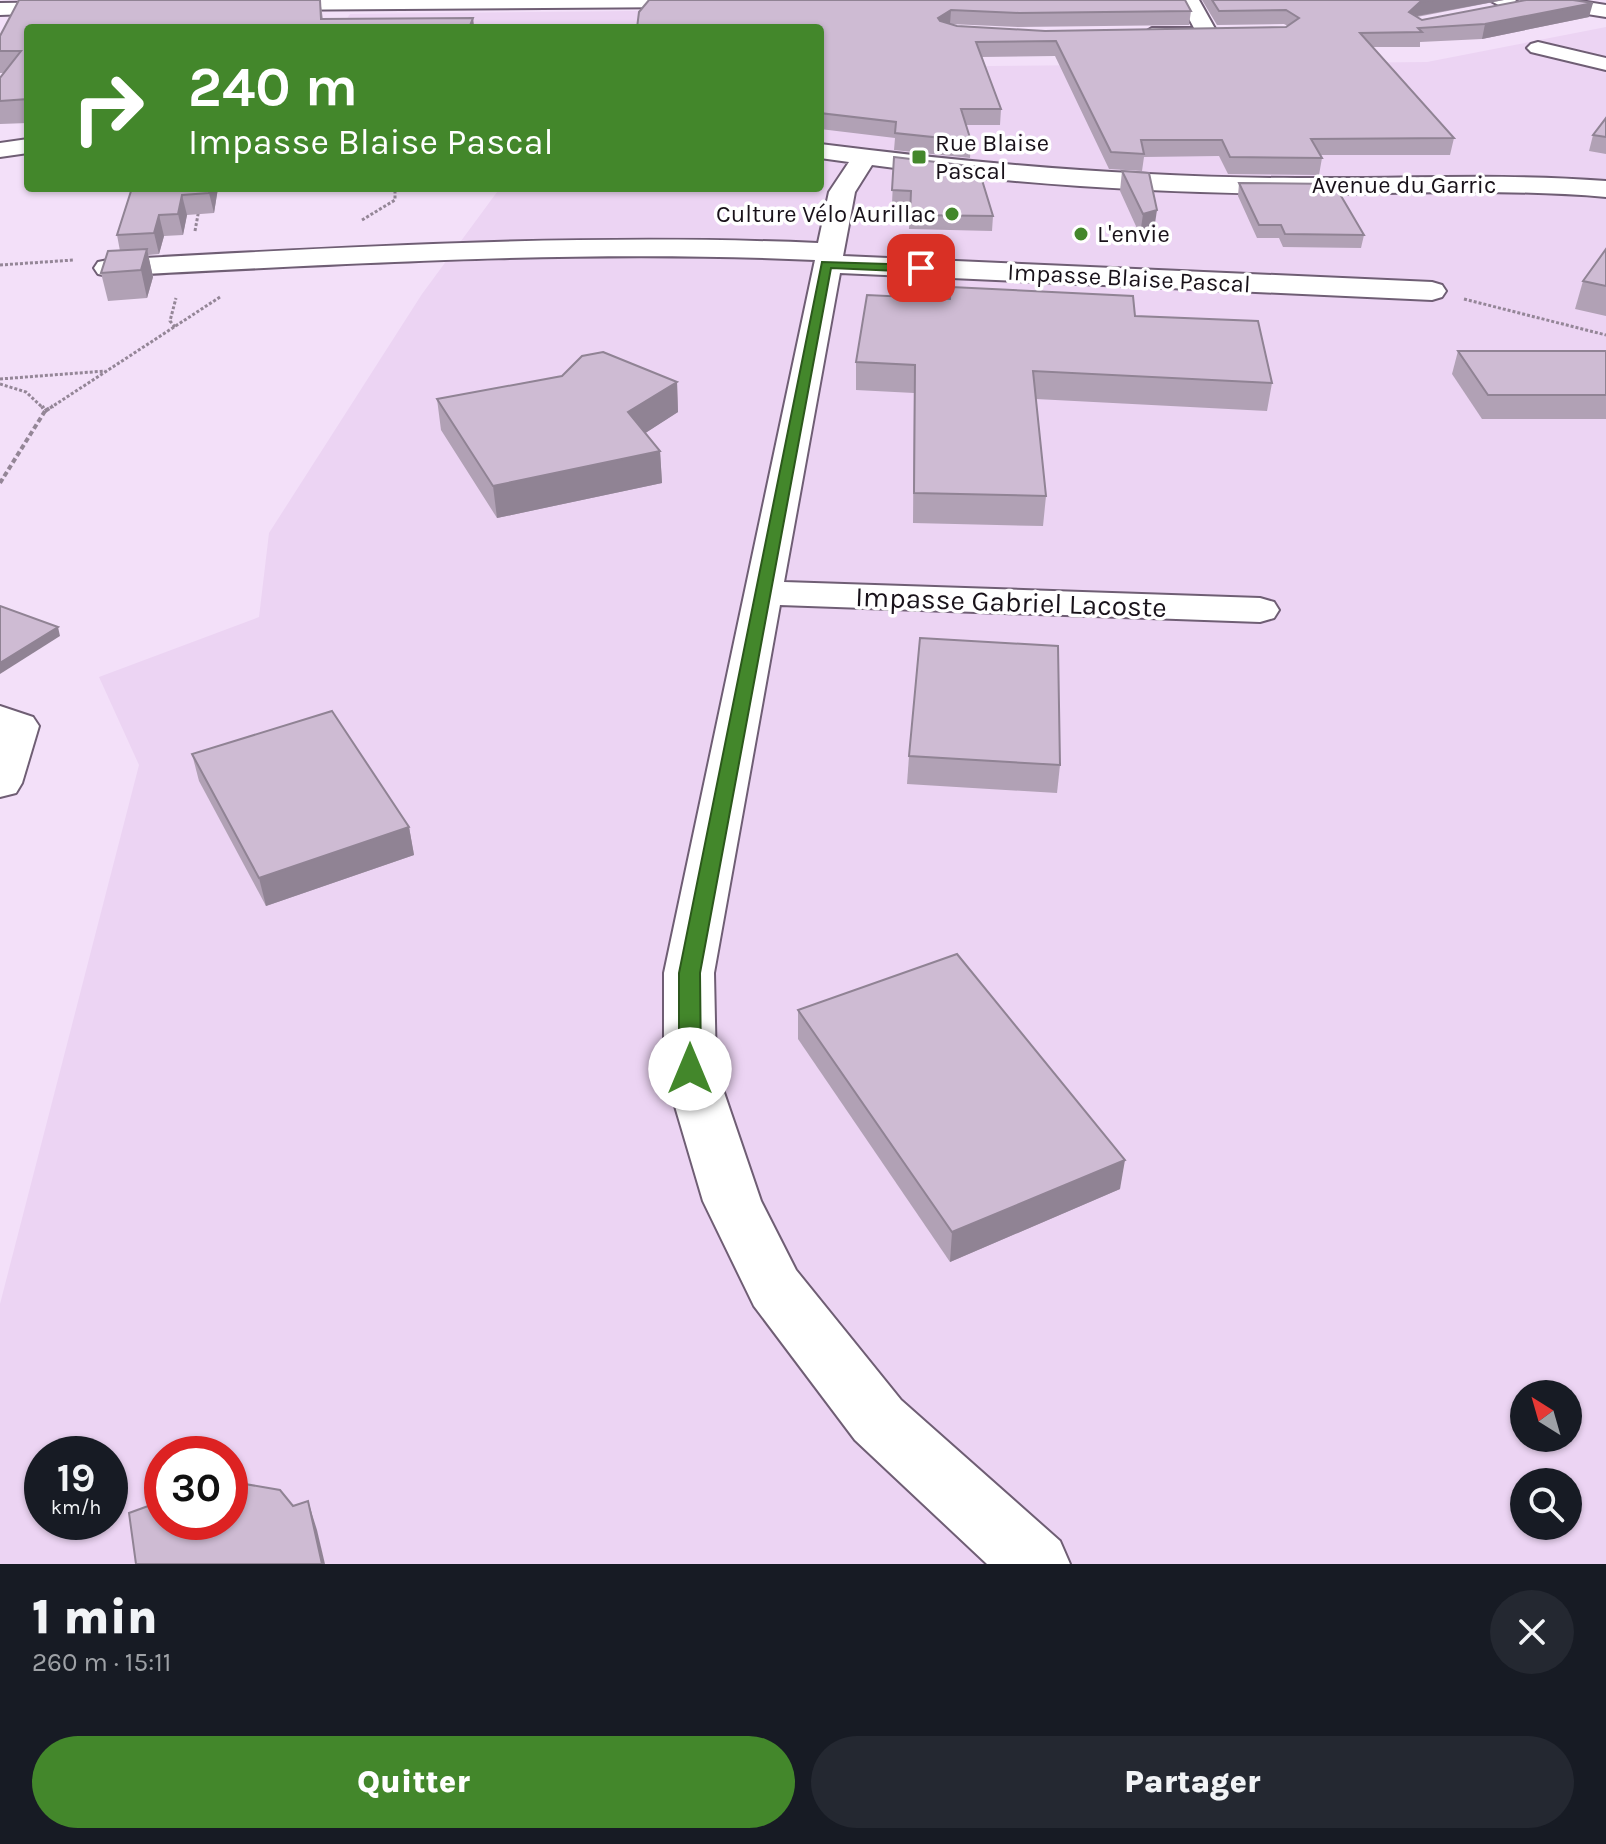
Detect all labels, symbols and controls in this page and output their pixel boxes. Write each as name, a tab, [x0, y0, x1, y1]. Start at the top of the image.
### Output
text: 240 m	[188, 54, 358, 119]
icon: right	[56, 56, 160, 160]
text: Impasse Blaise Pascal	[188, 121, 554, 163]
place label: Rue Blaise Pascal	[935, 129, 1049, 185]
marker: Rue Blaise Pascal	[910, 148, 928, 166]
street label: Avenue du Garric	[1312, 171, 1496, 199]
place label: Culture Vélo Aurillac	[716, 200, 936, 228]
marker: Culture Vélo Aurillac	[943, 205, 961, 223]
place label: L'envie	[1097, 220, 1170, 248]
marker: L'envie	[1072, 225, 1090, 243]
pin	[887, 234, 955, 302]
icon: arrive	[899, 246, 943, 290]
street label: Impasse Blaise Pascal	[1007, 258, 1251, 298]
street label: Impasse Gabriel Lacoste	[855, 580, 1167, 624]
position arrow	[648, 1027, 732, 1111]
north arrow	[1510, 1380, 1582, 1452]
map controls	[1510, 1380, 1582, 1540]
speed limit sign: 30	[144, 1436, 248, 1540]
text: 19	[57, 1454, 95, 1501]
button: search	[1510, 1468, 1582, 1540]
text: km/h	[51, 1496, 101, 1519]
text: 1 min	[32, 1589, 158, 1645]
button: close	[1490, 1590, 1574, 1674]
text: 260 m · 15:11	[32, 1647, 171, 1678]
button: Quitter	[32, 1736, 795, 1828]
button: Partager	[811, 1736, 1574, 1828]

